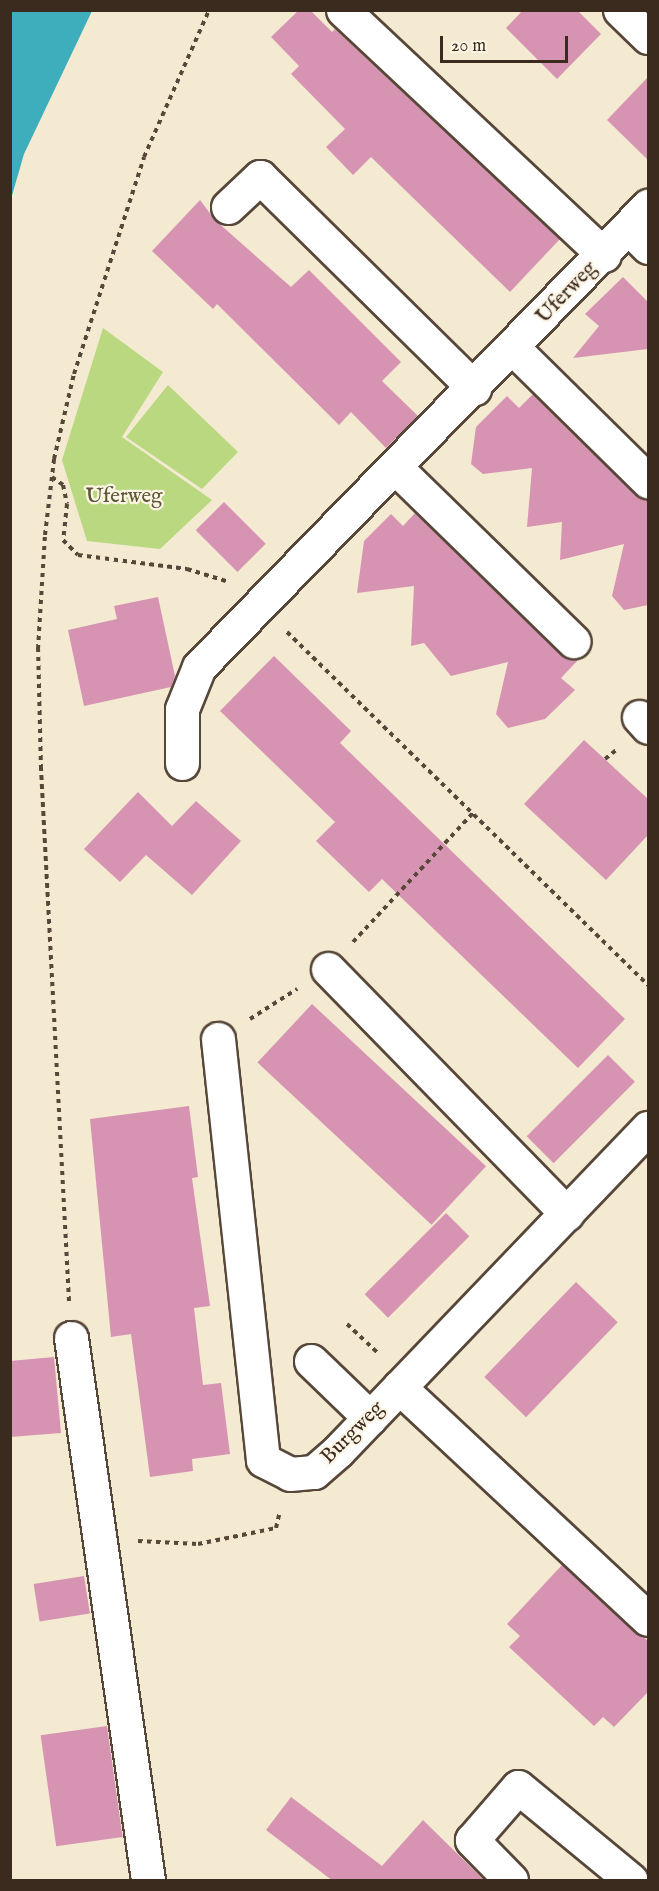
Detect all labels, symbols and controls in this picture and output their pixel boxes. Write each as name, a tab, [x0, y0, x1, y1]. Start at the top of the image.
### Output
scale bar	[443, 24, 570, 62]
text: 20 m	[451, 35, 486, 58]
street label: Uferweg	[531, 257, 603, 329]
park label: Uferweg	[86, 484, 162, 510]
street label: Burgweg	[316, 1396, 390, 1470]

